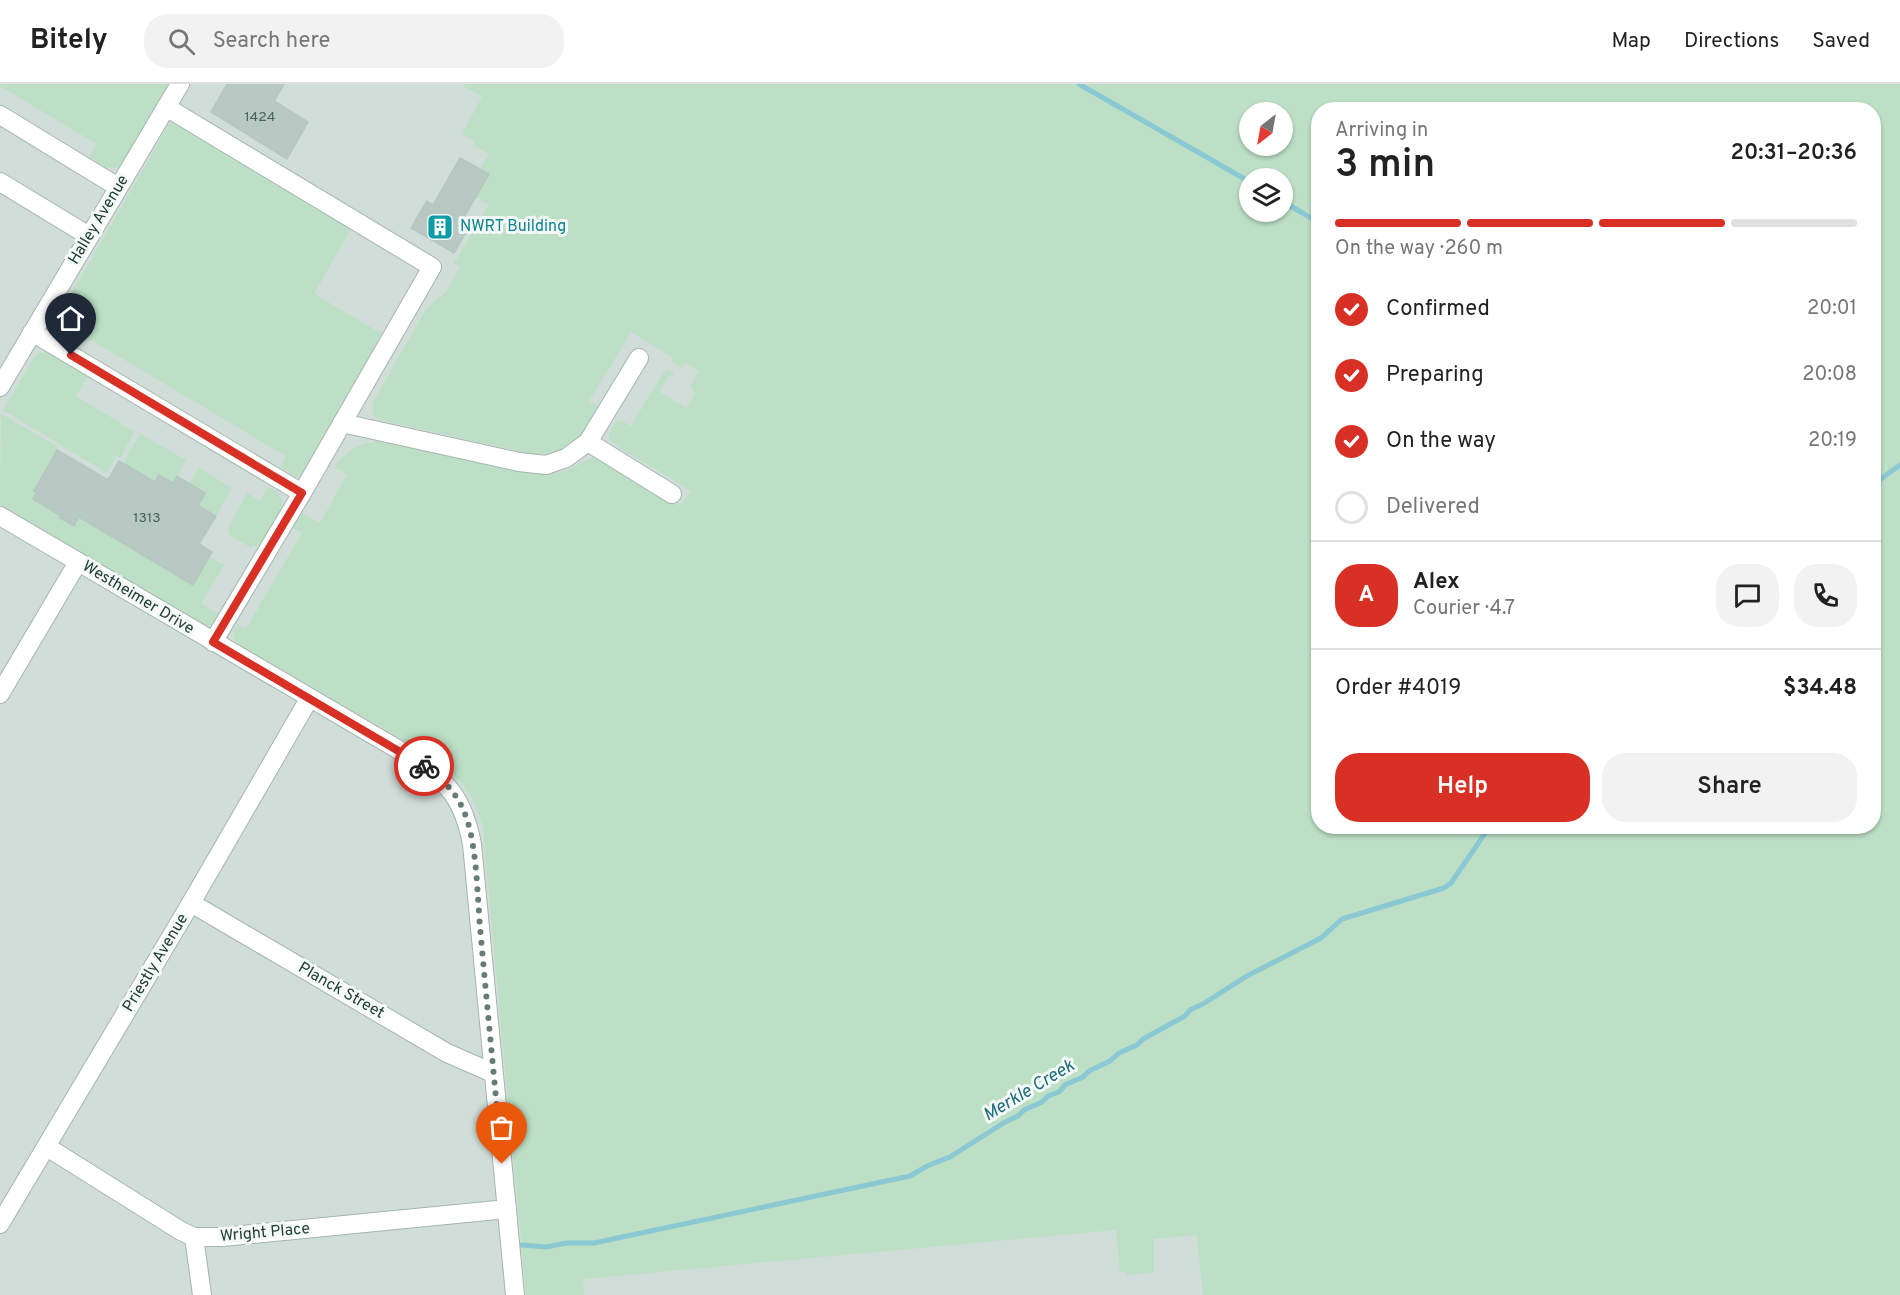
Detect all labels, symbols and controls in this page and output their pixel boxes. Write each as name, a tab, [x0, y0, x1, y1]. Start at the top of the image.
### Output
search box	[144, 14, 564, 68]
text: Bitely	[30, 23, 108, 59]
icon: search	[165, 25, 198, 58]
text: Search here	[213, 28, 330, 55]
text: Map	[1611, 28, 1651, 55]
text: Directions	[1684, 28, 1779, 55]
text: Saved	[1812, 28, 1870, 55]
north arrow	[1239, 102, 1293, 156]
map controls	[1239, 102, 1293, 222]
house number: 1424	[245, 109, 275, 126]
text: Arriving in	[1335, 118, 1428, 144]
text: 20:31–20:36	[1731, 140, 1857, 167]
text: 3 min	[1335, 142, 1435, 191]
button: layers	[1239, 168, 1293, 222]
street label: Halley Avenue	[64, 172, 134, 268]
building icon: NWRT Building	[425, 212, 455, 242]
place label: NWRT Building	[460, 217, 566, 237]
text: On the way · 260 m	[1335, 236, 1503, 262]
pin	[45, 293, 96, 355]
icon: check	[1335, 293, 1368, 326]
text: Confirmed	[1386, 296, 1490, 323]
text: 20:01	[1807, 296, 1857, 322]
icon: home	[54, 302, 87, 335]
icon: check	[1335, 359, 1368, 392]
text: Preparing	[1386, 362, 1484, 389]
text: 20:08	[1802, 362, 1857, 388]
icon: check	[1335, 425, 1368, 458]
text: On the way	[1386, 428, 1496, 455]
text: 20:19	[1808, 428, 1857, 454]
text: Delivered	[1386, 494, 1480, 521]
house number: 1313	[133, 510, 161, 527]
street label: Westheimer Drive	[78, 557, 198, 639]
button: chat	[1716, 564, 1779, 627]
button: phone	[1794, 564, 1857, 627]
text: Alex	[1413, 569, 1460, 596]
text: A	[1359, 582, 1374, 609]
text: Courier · 4.7	[1413, 596, 1515, 622]
text: Order #4019	[1335, 675, 1461, 702]
text: $34.48	[1783, 675, 1857, 702]
courier	[394, 736, 454, 796]
icon: bike	[408, 750, 441, 783]
button: Help	[1335, 753, 1590, 822]
button: Share	[1602, 753, 1857, 822]
street label: Priestly Avenue	[119, 910, 193, 1016]
street label: Planck Street	[294, 958, 388, 1024]
water label: Merkle Creek	[979, 1054, 1080, 1127]
pin	[476, 1102, 527, 1164]
icon: bag	[485, 1111, 518, 1144]
street label: Wright Place	[219, 1219, 311, 1247]

